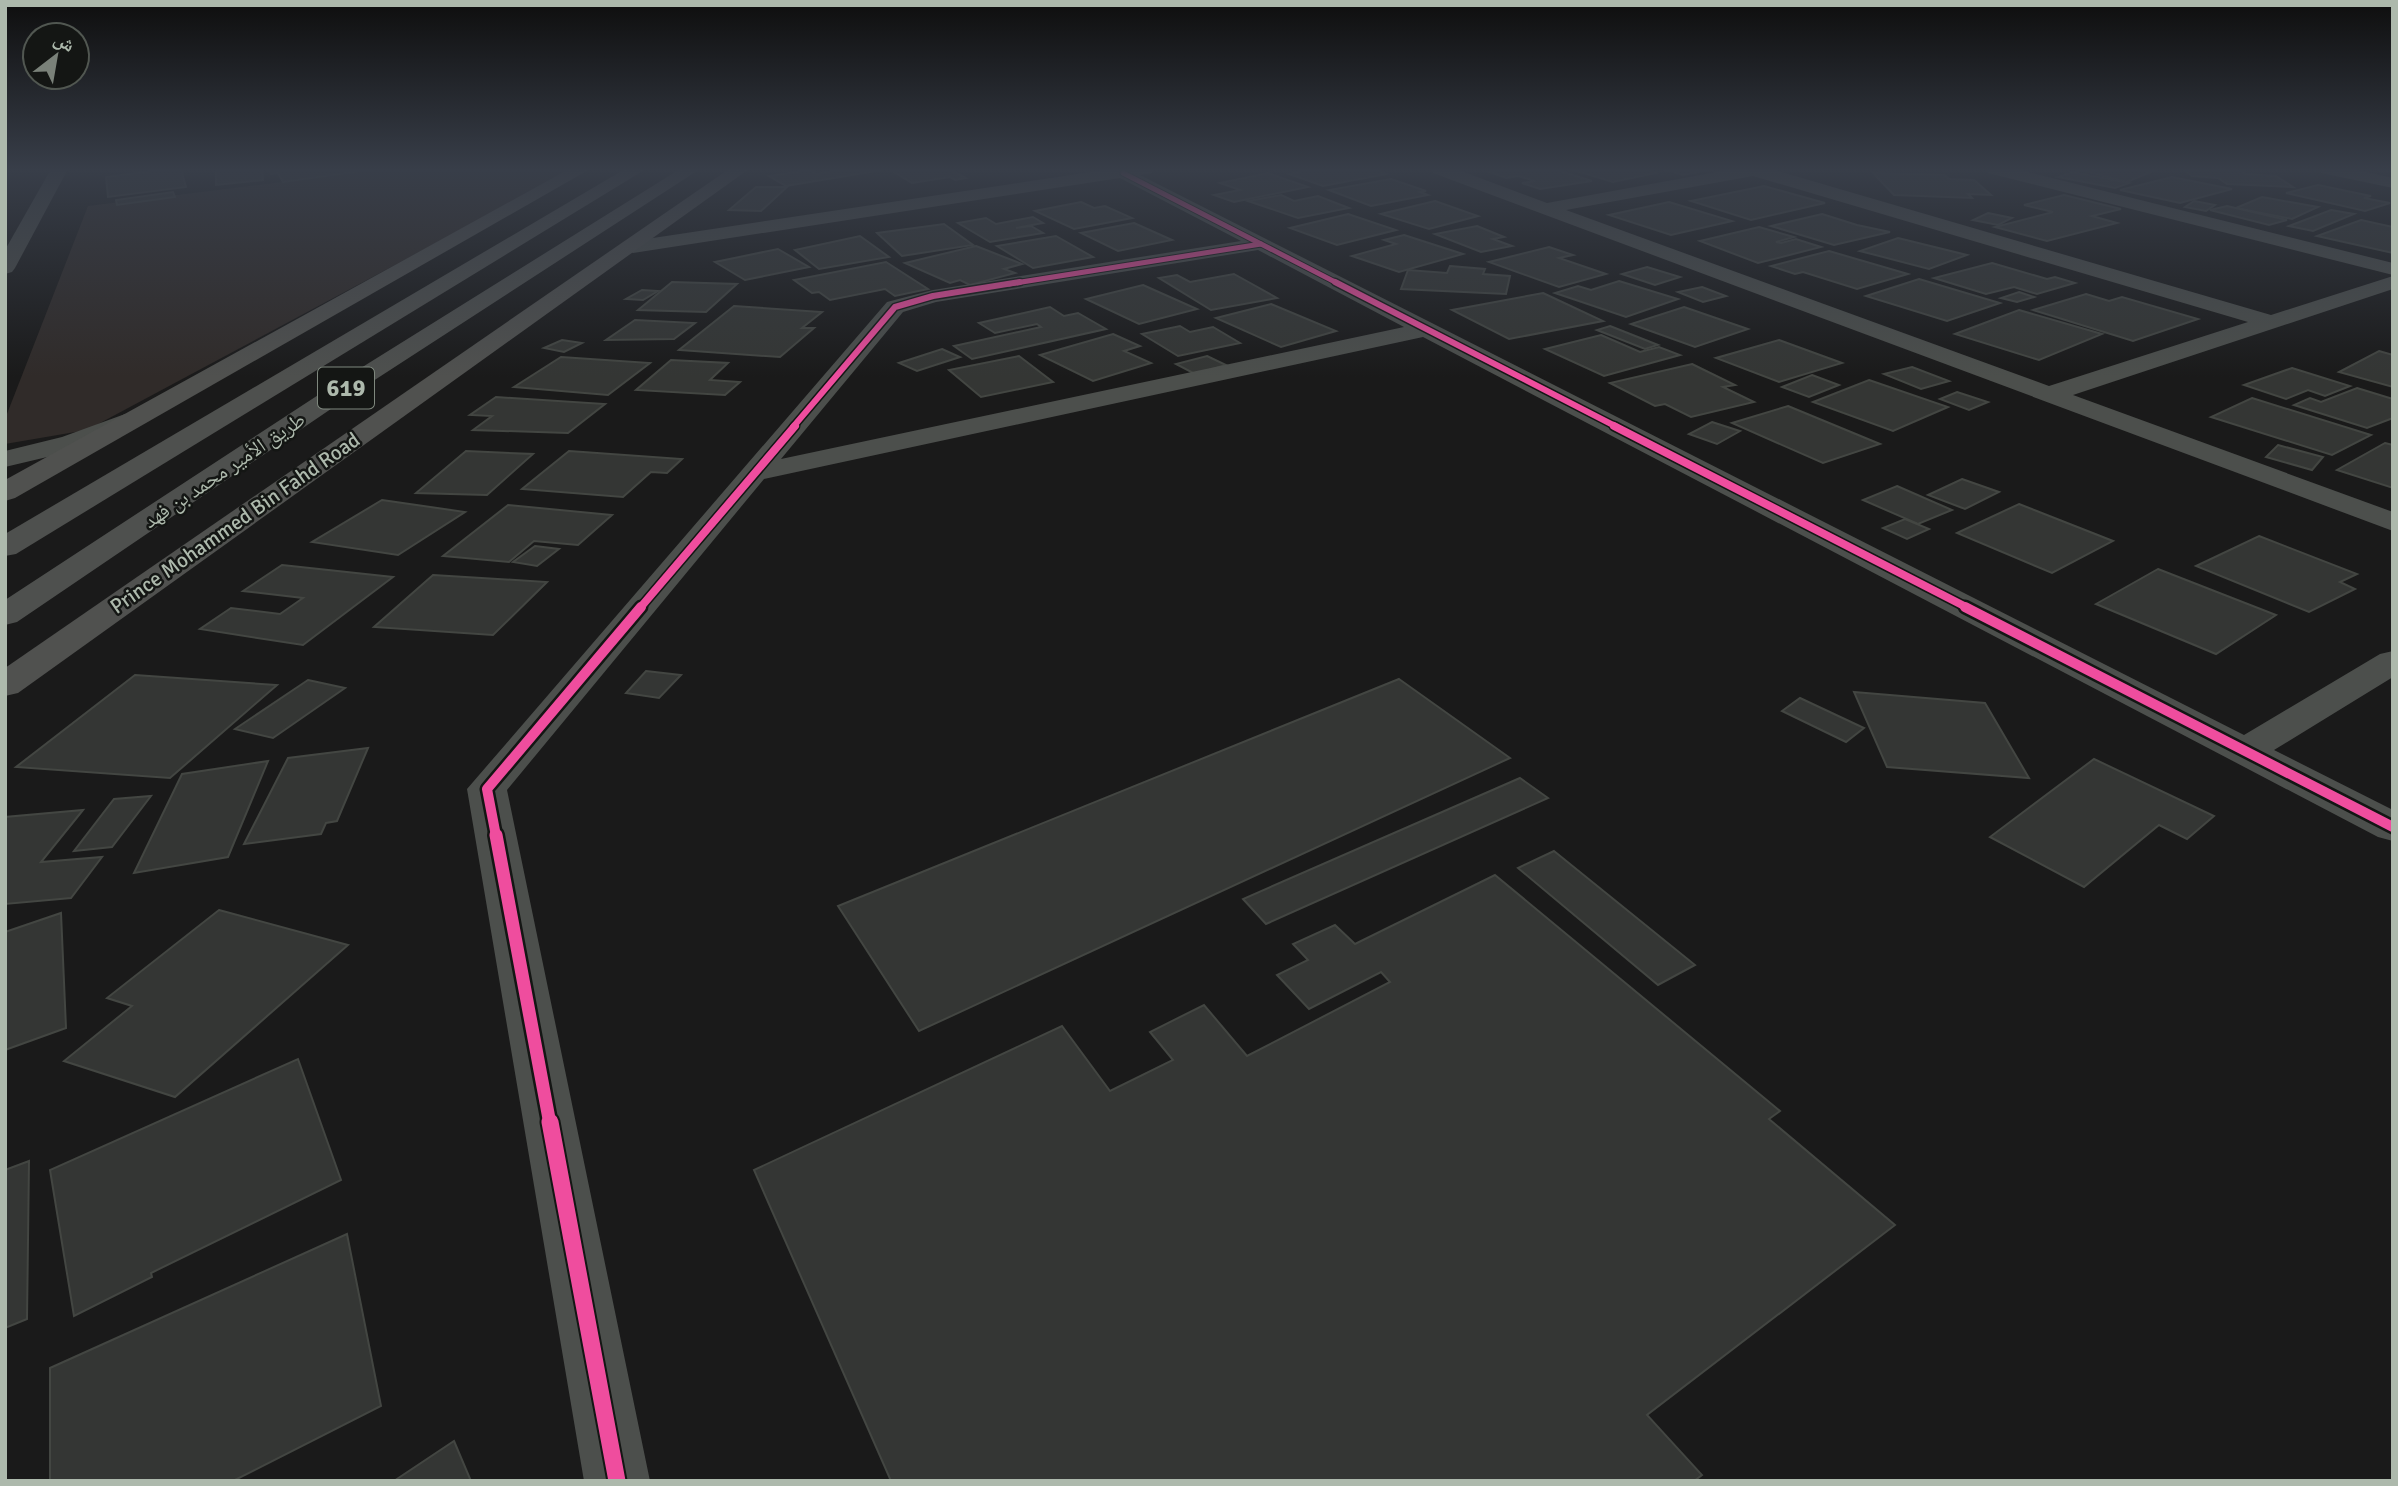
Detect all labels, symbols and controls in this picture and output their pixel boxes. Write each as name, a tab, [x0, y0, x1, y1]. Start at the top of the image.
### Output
north arrow	[21, 21, 91, 91]
text: ش	[49, 27, 79, 58]
road number: 619	[318, 368, 374, 408]
street label: طريق الأمير محمد بن فهد	[138, 406, 310, 534]
street label: Prince Mohammed Bin Fahd Road	[105, 427, 365, 619]

